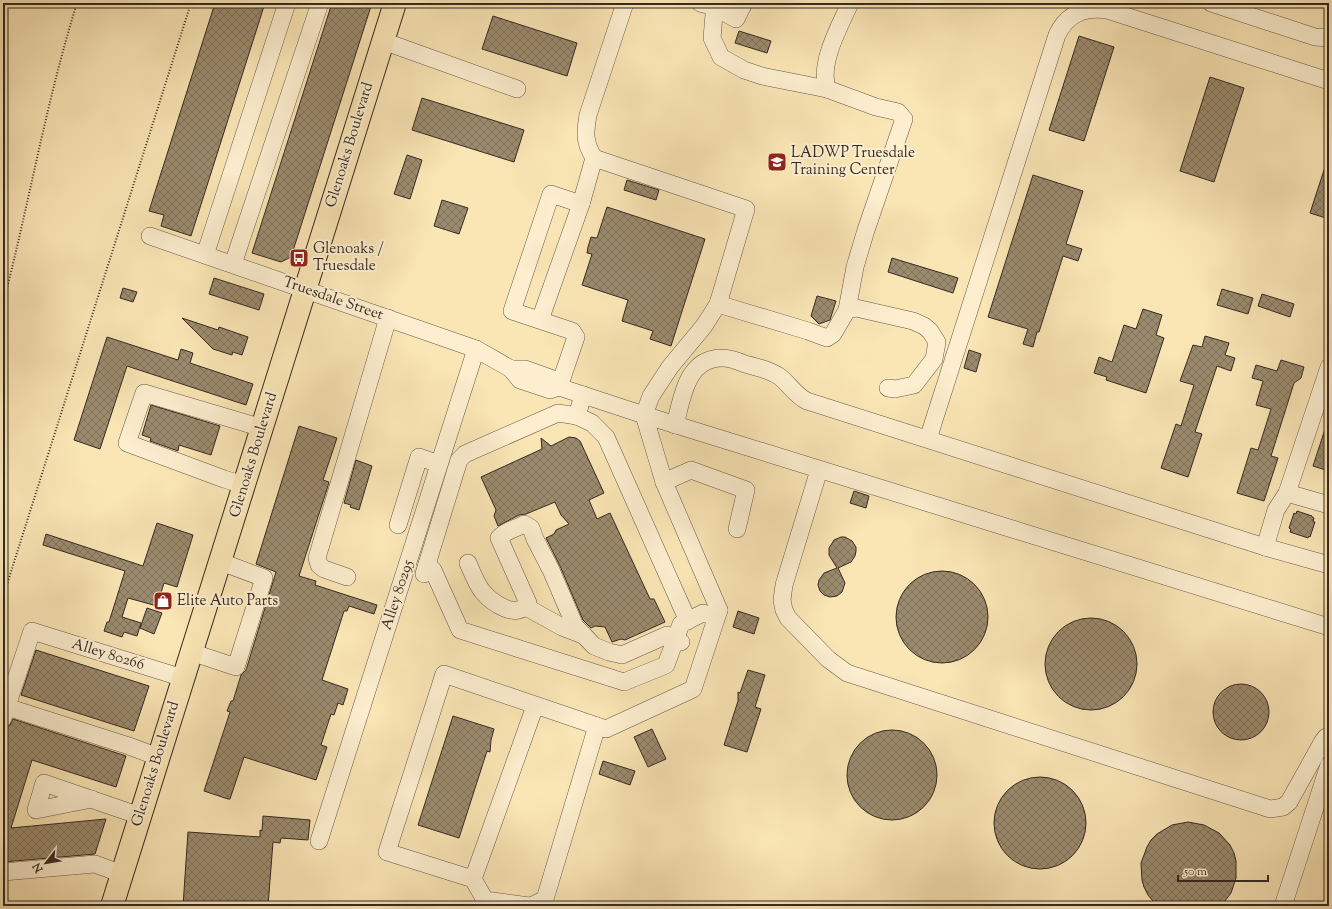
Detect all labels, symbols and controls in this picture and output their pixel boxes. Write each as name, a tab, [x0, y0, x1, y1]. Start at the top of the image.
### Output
street label: Glenoaks Boulevard	[321, 79, 379, 210]
place label: LADWP Truesdale Training Center	[791, 143, 915, 181]
school or university icon: LADWP Truesdale Training Center	[766, 151, 788, 173]
place label: Glenoaks / Truesdale	[313, 239, 384, 277]
bus stop icon: Glenoaks / Truesdale	[288, 247, 310, 269]
street label: Truesdale Street	[280, 272, 386, 326]
street label: Glenoaks Boulevard	[225, 389, 283, 520]
street label: Alley 80295	[377, 557, 419, 633]
shop icon: Elite Auto Parts	[152, 590, 174, 612]
place label: Elite Auto Parts	[177, 591, 278, 612]
street label: Alley 80266	[69, 634, 147, 676]
street label: Glenoaks Boulevard	[127, 698, 185, 829]
north arrow	[26, 843, 66, 883]
scale bar	[1178, 857, 1268, 883]
text: N	[29, 860, 48, 876]
text: 50 m	[1183, 863, 1207, 881]

